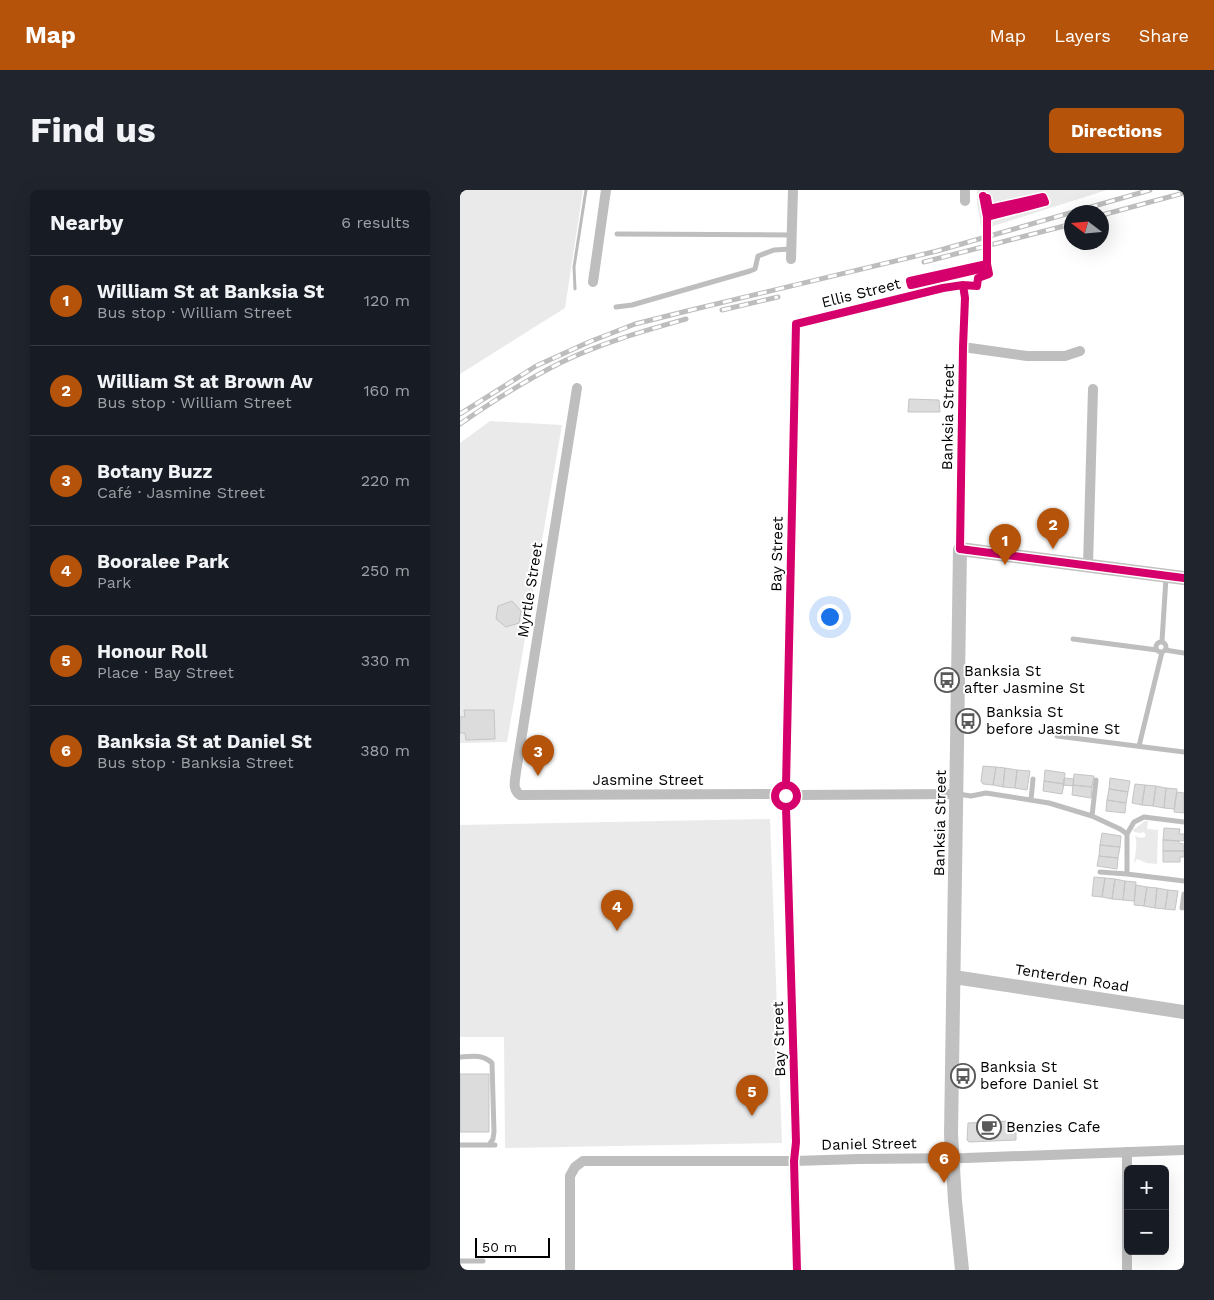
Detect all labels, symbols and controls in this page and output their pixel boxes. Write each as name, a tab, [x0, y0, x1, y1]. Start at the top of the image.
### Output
text: Map	[25, 21, 76, 49]
text: Map	[989, 25, 1026, 46]
text: Layers	[1054, 25, 1111, 46]
text: Share	[1139, 25, 1189, 46]
button: Directions	[1049, 108, 1184, 153]
text: Find us	[30, 109, 156, 151]
north arrow	[1064, 205, 1109, 250]
text: Nearby	[50, 210, 123, 235]
text: 6 results	[341, 213, 410, 232]
street label: Ellis Street	[820, 274, 903, 312]
text: William St at Banksia St	[97, 280, 324, 303]
text: 1	[63, 291, 69, 310]
text: 120 m	[364, 291, 410, 310]
text: Bus stop · William Street	[97, 303, 292, 322]
street label: Banksia Street	[938, 363, 958, 470]
text: William St at Brown Av	[97, 370, 313, 393]
text: 2	[61, 381, 71, 400]
text: 160 m	[363, 381, 410, 400]
text: Bus stop · William Street	[97, 393, 292, 412]
text: Botany Buzz	[97, 460, 212, 483]
text: 3	[61, 471, 71, 490]
text: 220 m	[361, 471, 410, 490]
text: Café · Jasmine Street	[97, 483, 265, 502]
pin: 2	[1037, 508, 1069, 549]
street label: Bay Street	[767, 515, 787, 592]
pin: 1	[989, 524, 1021, 565]
street label: Myrtle Street	[514, 540, 547, 639]
text: Booralee Park	[97, 550, 229, 573]
text: 4	[61, 561, 71, 580]
text: 250 m	[361, 561, 410, 580]
text: Park	[97, 573, 131, 592]
your location	[817, 604, 843, 630]
text: Honour Roll	[97, 640, 207, 663]
text: 5	[61, 651, 71, 670]
text: 330 m	[361, 651, 410, 670]
place label: Banksia St after Jasmine St	[964, 662, 1086, 697]
text: Place · Bay Street	[97, 663, 234, 682]
bus stop icon: Banksia St after Jasmine St	[934, 667, 960, 693]
place label: Banksia St before Jasmine St	[986, 703, 1121, 738]
bus stop icon: Banksia St before Jasmine St	[955, 708, 981, 734]
text: Banksia St at Daniel St	[97, 730, 312, 753]
pin: 3	[522, 735, 554, 776]
text: 6	[61, 741, 71, 760]
text: 380 m	[360, 741, 410, 760]
text: Bus stop · Banksia Street	[97, 753, 294, 772]
street label: Banksia Street	[930, 769, 950, 876]
street label: Jasmine Street	[592, 771, 704, 789]
pin: 4	[601, 890, 633, 931]
street label: Tenterden Road	[1014, 960, 1130, 996]
street label: Bay Street	[769, 1000, 789, 1077]
place label: Banksia St before Daniel St	[980, 1058, 1099, 1093]
bus stop icon: Banksia St before Daniel St	[950, 1063, 976, 1089]
pin: 5	[736, 1075, 768, 1116]
cafe icon: Benzies Cafe	[976, 1114, 1002, 1140]
place label: Benzies Cafe	[1006, 1118, 1100, 1136]
street label: Daniel Street	[821, 1134, 918, 1154]
pin: 6	[928, 1142, 960, 1183]
map controls	[1124, 1165, 1169, 1255]
button: +	[1124, 1165, 1169, 1210]
button: −	[1124, 1210, 1169, 1255]
scale bar	[475, 1235, 550, 1258]
text: 50 m	[482, 1239, 517, 1255]

